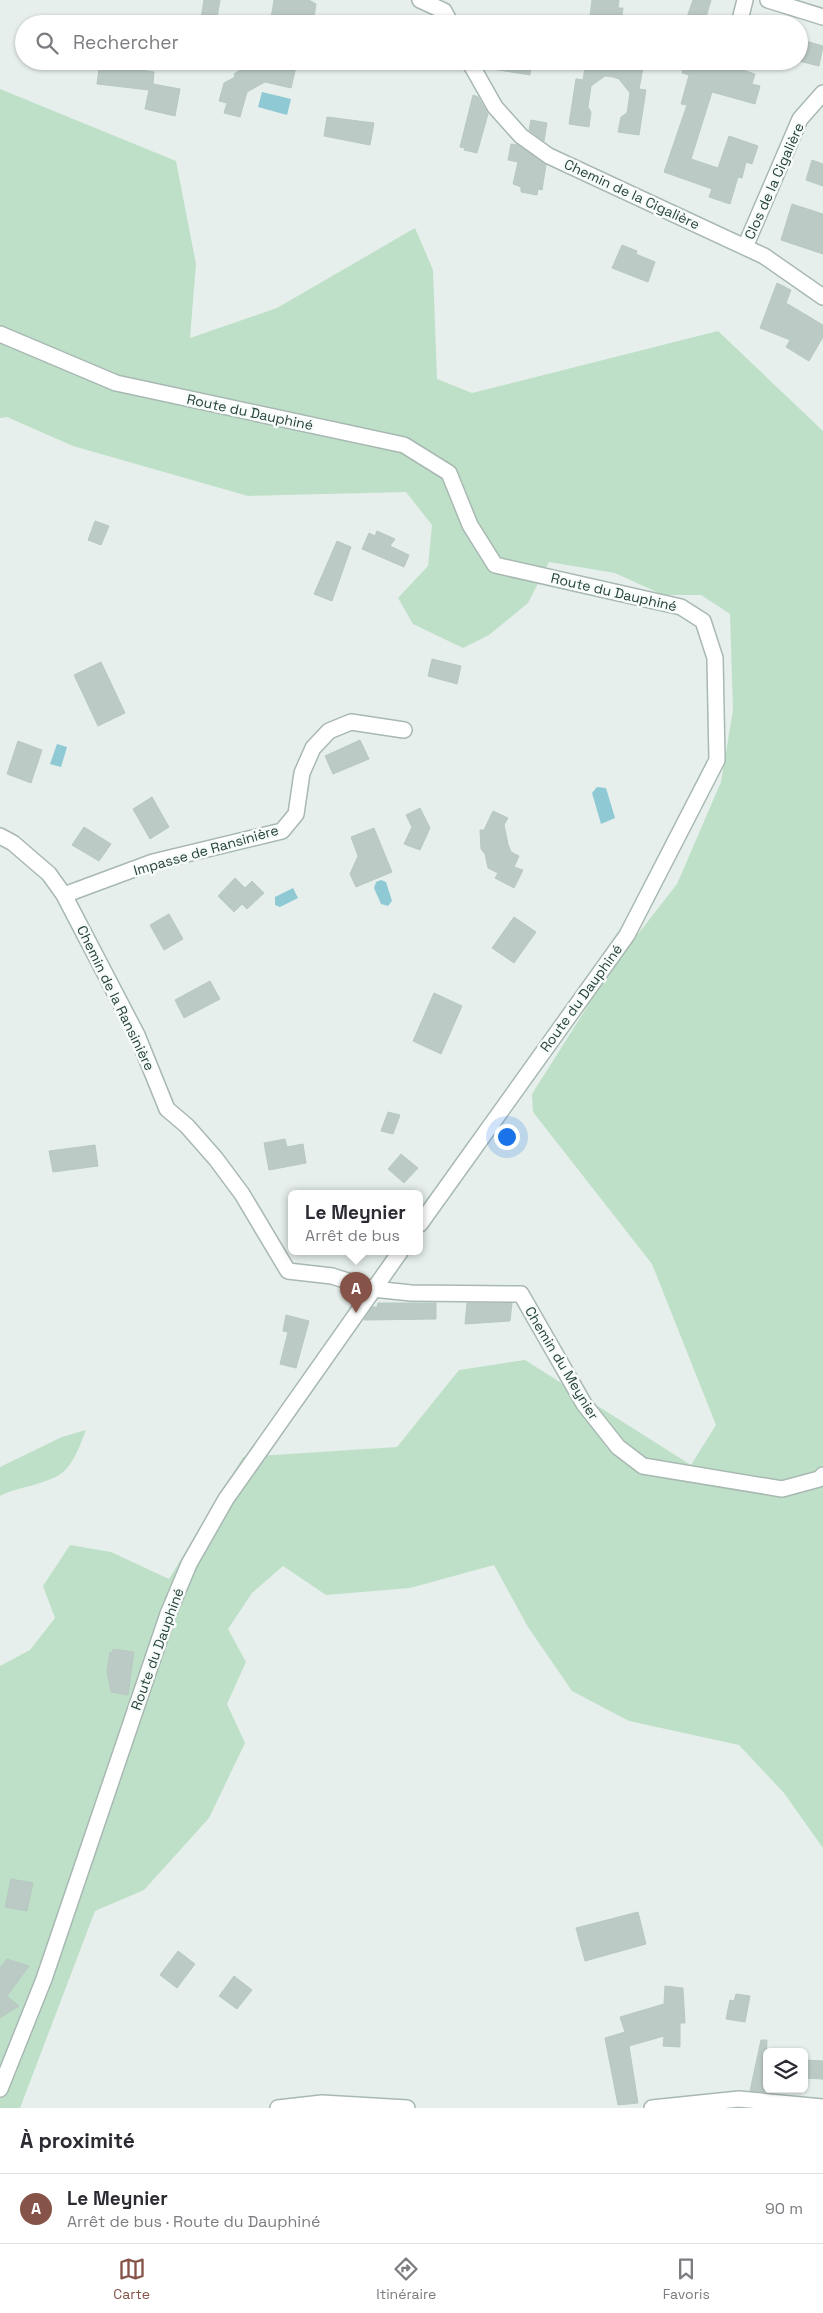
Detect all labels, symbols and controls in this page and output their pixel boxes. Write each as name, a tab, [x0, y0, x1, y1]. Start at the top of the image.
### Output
search box	[15, 15, 808, 70]
icon: search	[33, 29, 61, 57]
text: Rechercher	[73, 30, 179, 55]
street label: Clos de la Cigalière	[740, 120, 808, 242]
street label: Chemin de la Cigalière	[561, 155, 703, 233]
street label: Route du Dauphiné	[185, 390, 315, 434]
street label: Route du Dauphiné	[549, 569, 679, 615]
street label: Impasse de Ransinière	[131, 821, 281, 879]
street label: Chemin de la Ransinière	[73, 922, 159, 1074]
street label: Route du Dauphiné	[536, 941, 626, 1055]
your location	[494, 1124, 520, 1150]
popup	[288, 1190, 423, 1255]
text: Le Meynier	[305, 1200, 406, 1225]
text: Arrêt de bus	[305, 1225, 400, 1246]
pin: A	[340, 1272, 372, 1313]
street label: Chemin du Meynier	[521, 1303, 603, 1423]
street label: Route du Dauphiné	[126, 1585, 188, 1713]
map controls	[763, 2048, 808, 2093]
button: layers	[763, 2048, 808, 2093]
text: À proximité	[20, 2127, 135, 2154]
text: Le Meynier	[67, 2186, 168, 2211]
text: A	[31, 2198, 41, 2219]
text: 90 m	[765, 2198, 803, 2219]
text: Arrêt de bus · Route du Dauphiné	[67, 2211, 320, 2232]
tab: Carte	[113, 2255, 150, 2303]
tab: Itinéraire	[376, 2255, 436, 2303]
tab: Favoris	[663, 2255, 710, 2303]

